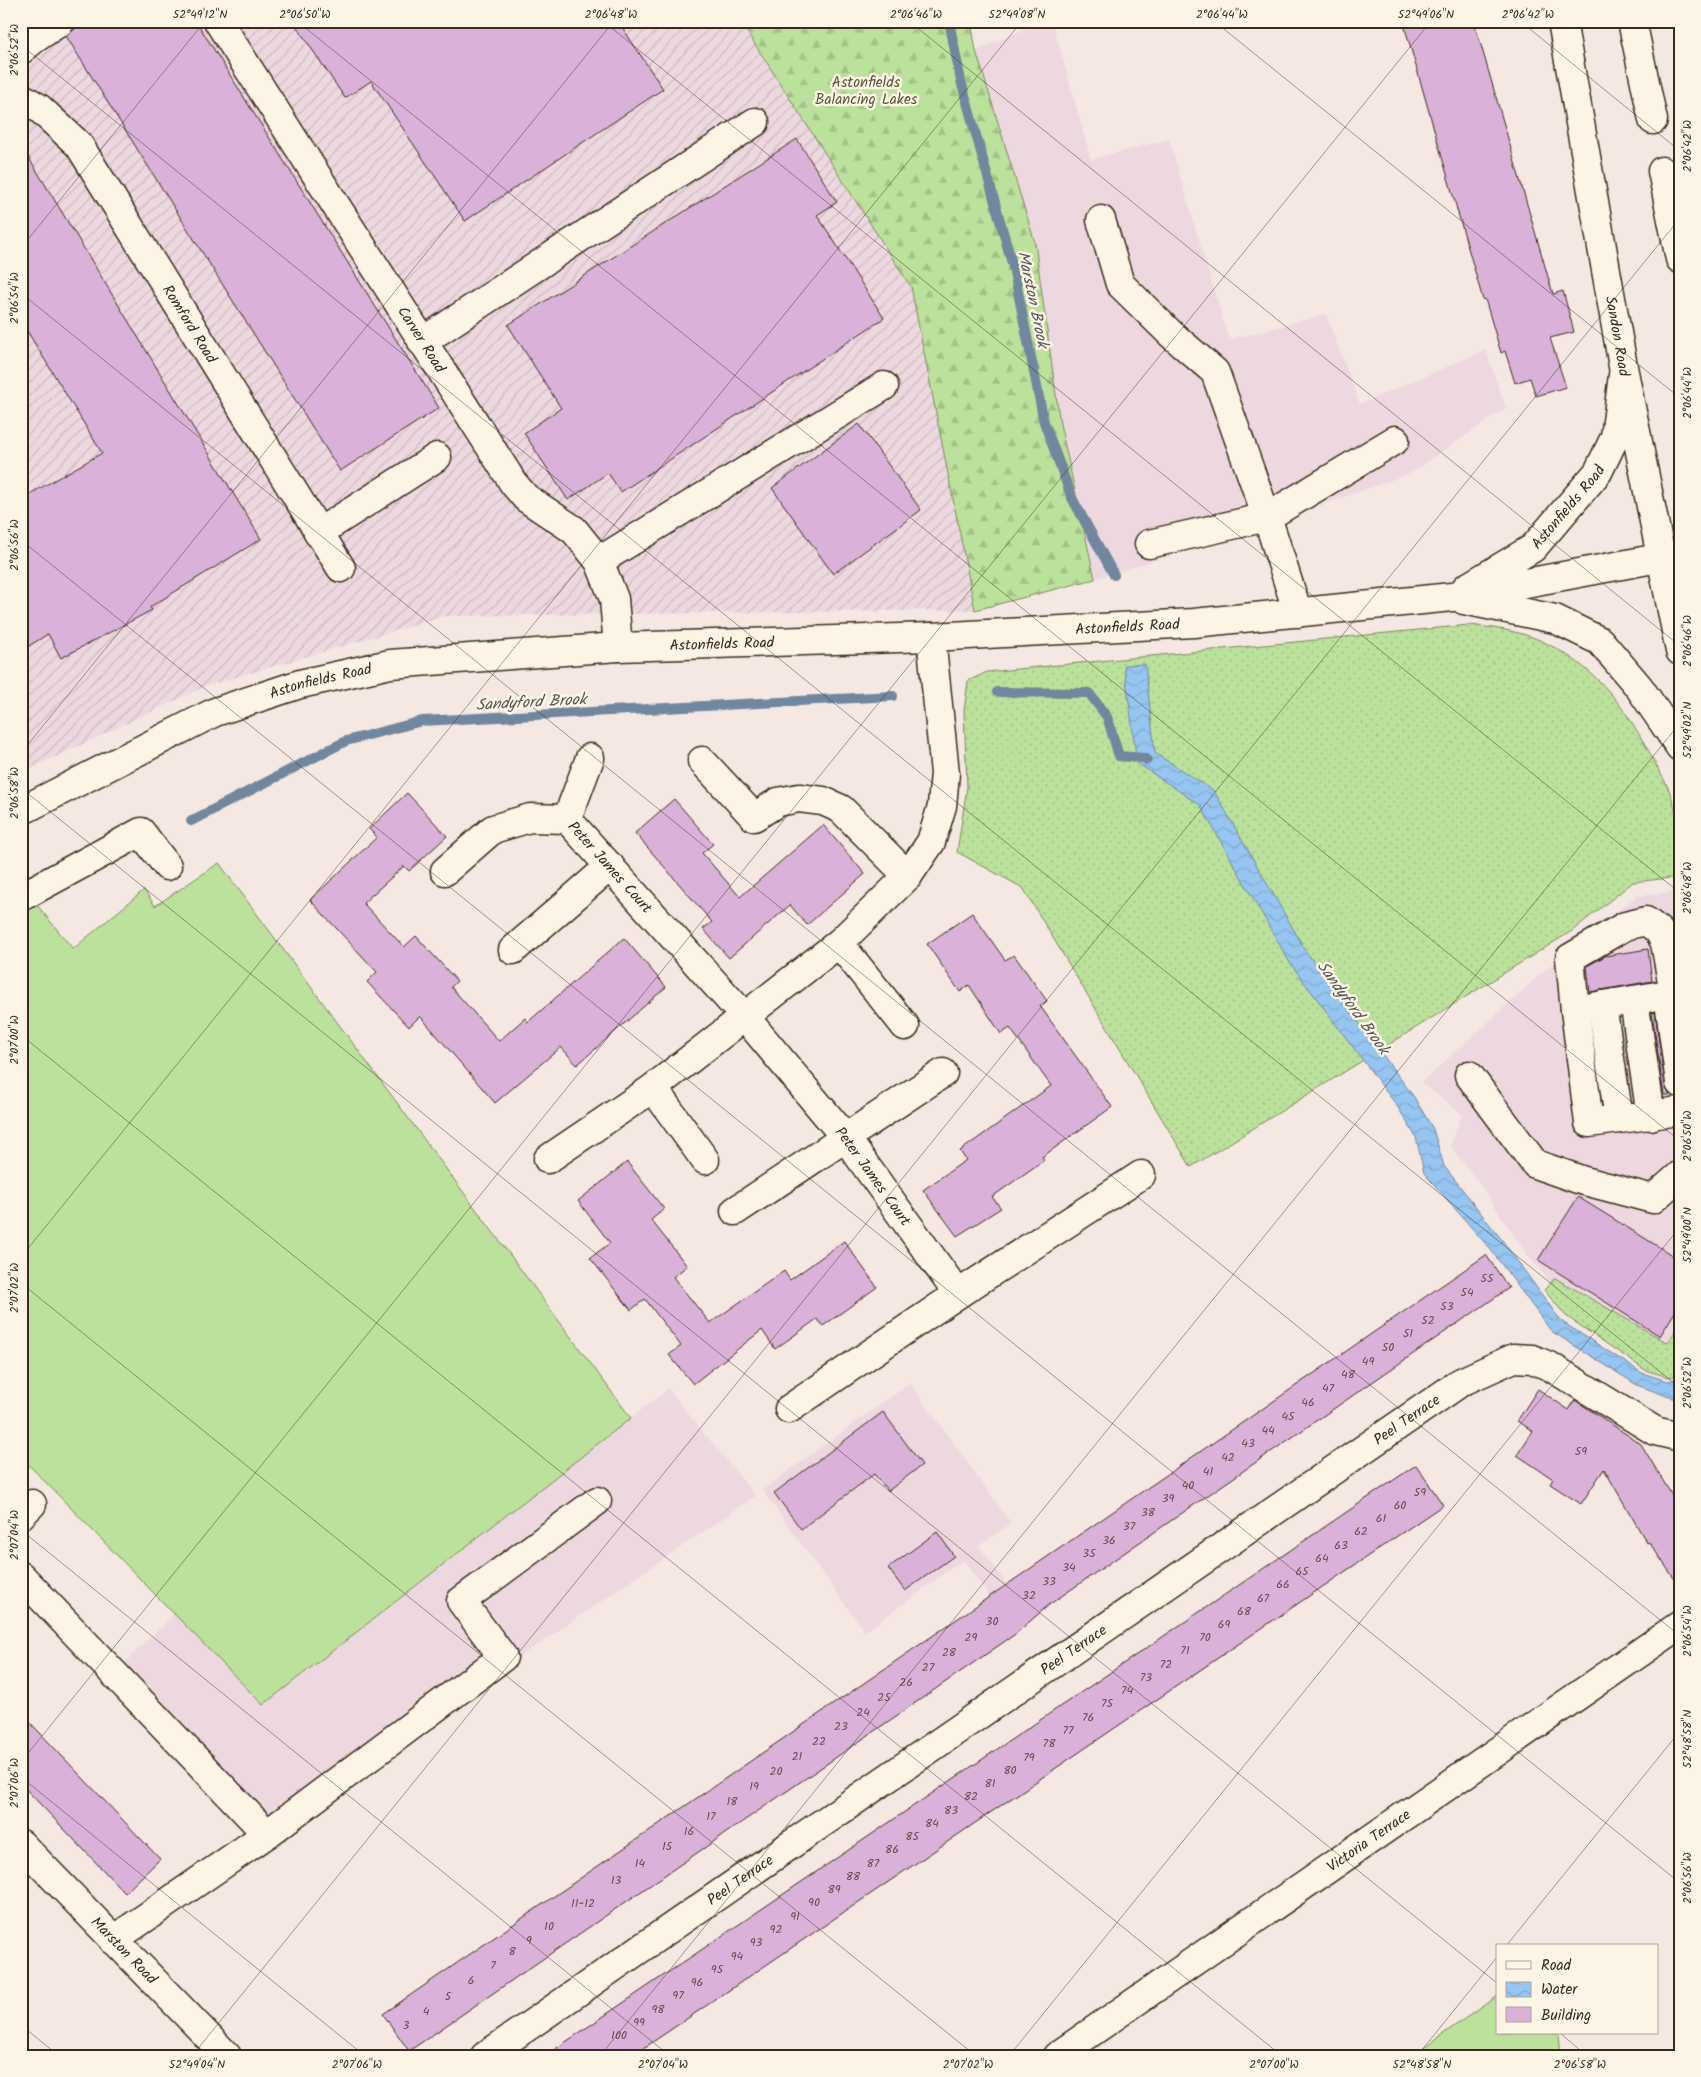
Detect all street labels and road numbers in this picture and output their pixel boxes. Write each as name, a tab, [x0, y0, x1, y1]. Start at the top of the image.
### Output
street label: Romford Road	[155, 280, 223, 369]
street label: Sandon Road	[1598, 294, 1636, 379]
street label: Carver Road	[390, 302, 451, 379]
street label: Astonfields Road	[1526, 461, 1613, 555]
street label: Astonfields Road	[1075, 613, 1181, 642]
street label: Astonfields Road	[669, 631, 775, 658]
street label: Astonfields Road	[267, 657, 375, 706]
street label: Peter James Court	[561, 816, 658, 920]
street label: Peter James Court	[828, 1122, 916, 1232]
street label: Peel Terrace	[1369, 1389, 1446, 1452]
street label: Peel Terrace	[1036, 1619, 1112, 1682]
street label: Victoria Terrace	[1322, 1803, 1416, 1879]
street label: Peel Terrace	[702, 1849, 779, 1912]
street label: Marston Road	[85, 1911, 163, 1991]

